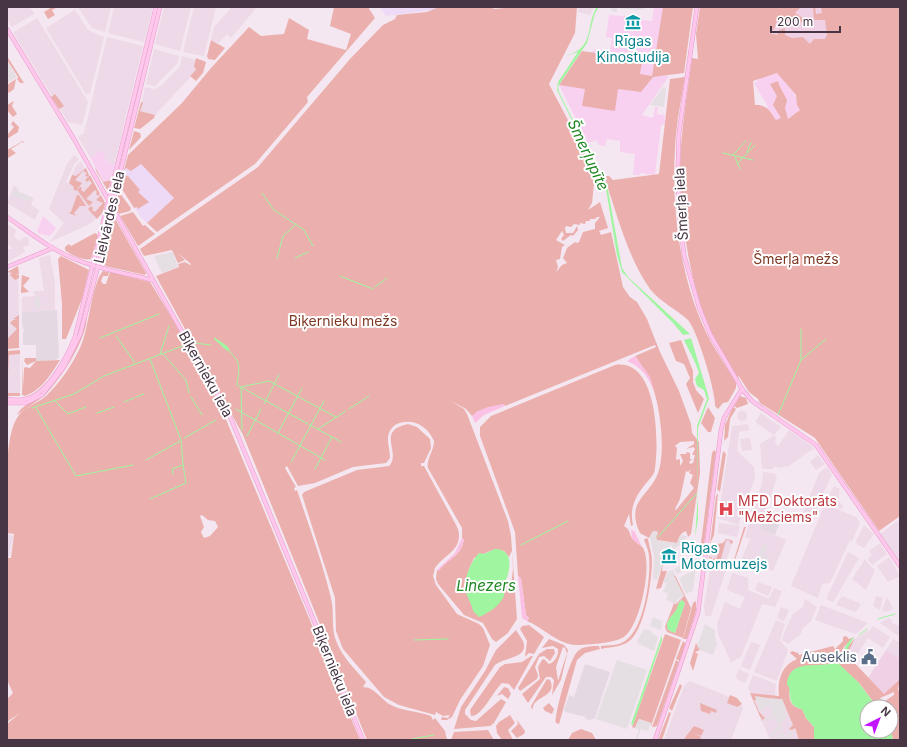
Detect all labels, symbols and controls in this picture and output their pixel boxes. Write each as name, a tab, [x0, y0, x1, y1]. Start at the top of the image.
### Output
scale bar	[771, 8, 840, 34]
museum icon: Rīgas Kinostudija	[624, 13, 642, 31]
text: 200 m	[777, 14, 813, 29]
place label: Rīgas Kinostudija	[596, 32, 670, 65]
water label: Šmerļupīte	[564, 116, 613, 194]
street label: Šmerļa iela	[670, 167, 692, 241]
street label: Lielvārdes iela	[90, 169, 127, 265]
park label: Šmerļa mežs	[753, 250, 839, 268]
park label: Biķernieku mežs	[289, 312, 397, 330]
street label: Biķernieku iela	[175, 328, 237, 420]
place label: MFD Doktorāts "Mežciems"	[738, 492, 837, 525]
hospital icon: MFD Doktorāts "Mežciems"	[717, 500, 735, 518]
place label: Rīgas Motormuzejs	[681, 539, 767, 572]
museum icon: Rīgas Motormuzejs	[660, 547, 678, 565]
water label: Linezers	[456, 576, 516, 595]
street label: Biķernieku iela	[309, 623, 361, 719]
place label: Auseklis	[802, 648, 857, 665]
public building icon: Auseklis	[860, 648, 878, 666]
north arrow	[859, 699, 899, 739]
text: N	[878, 704, 893, 720]

